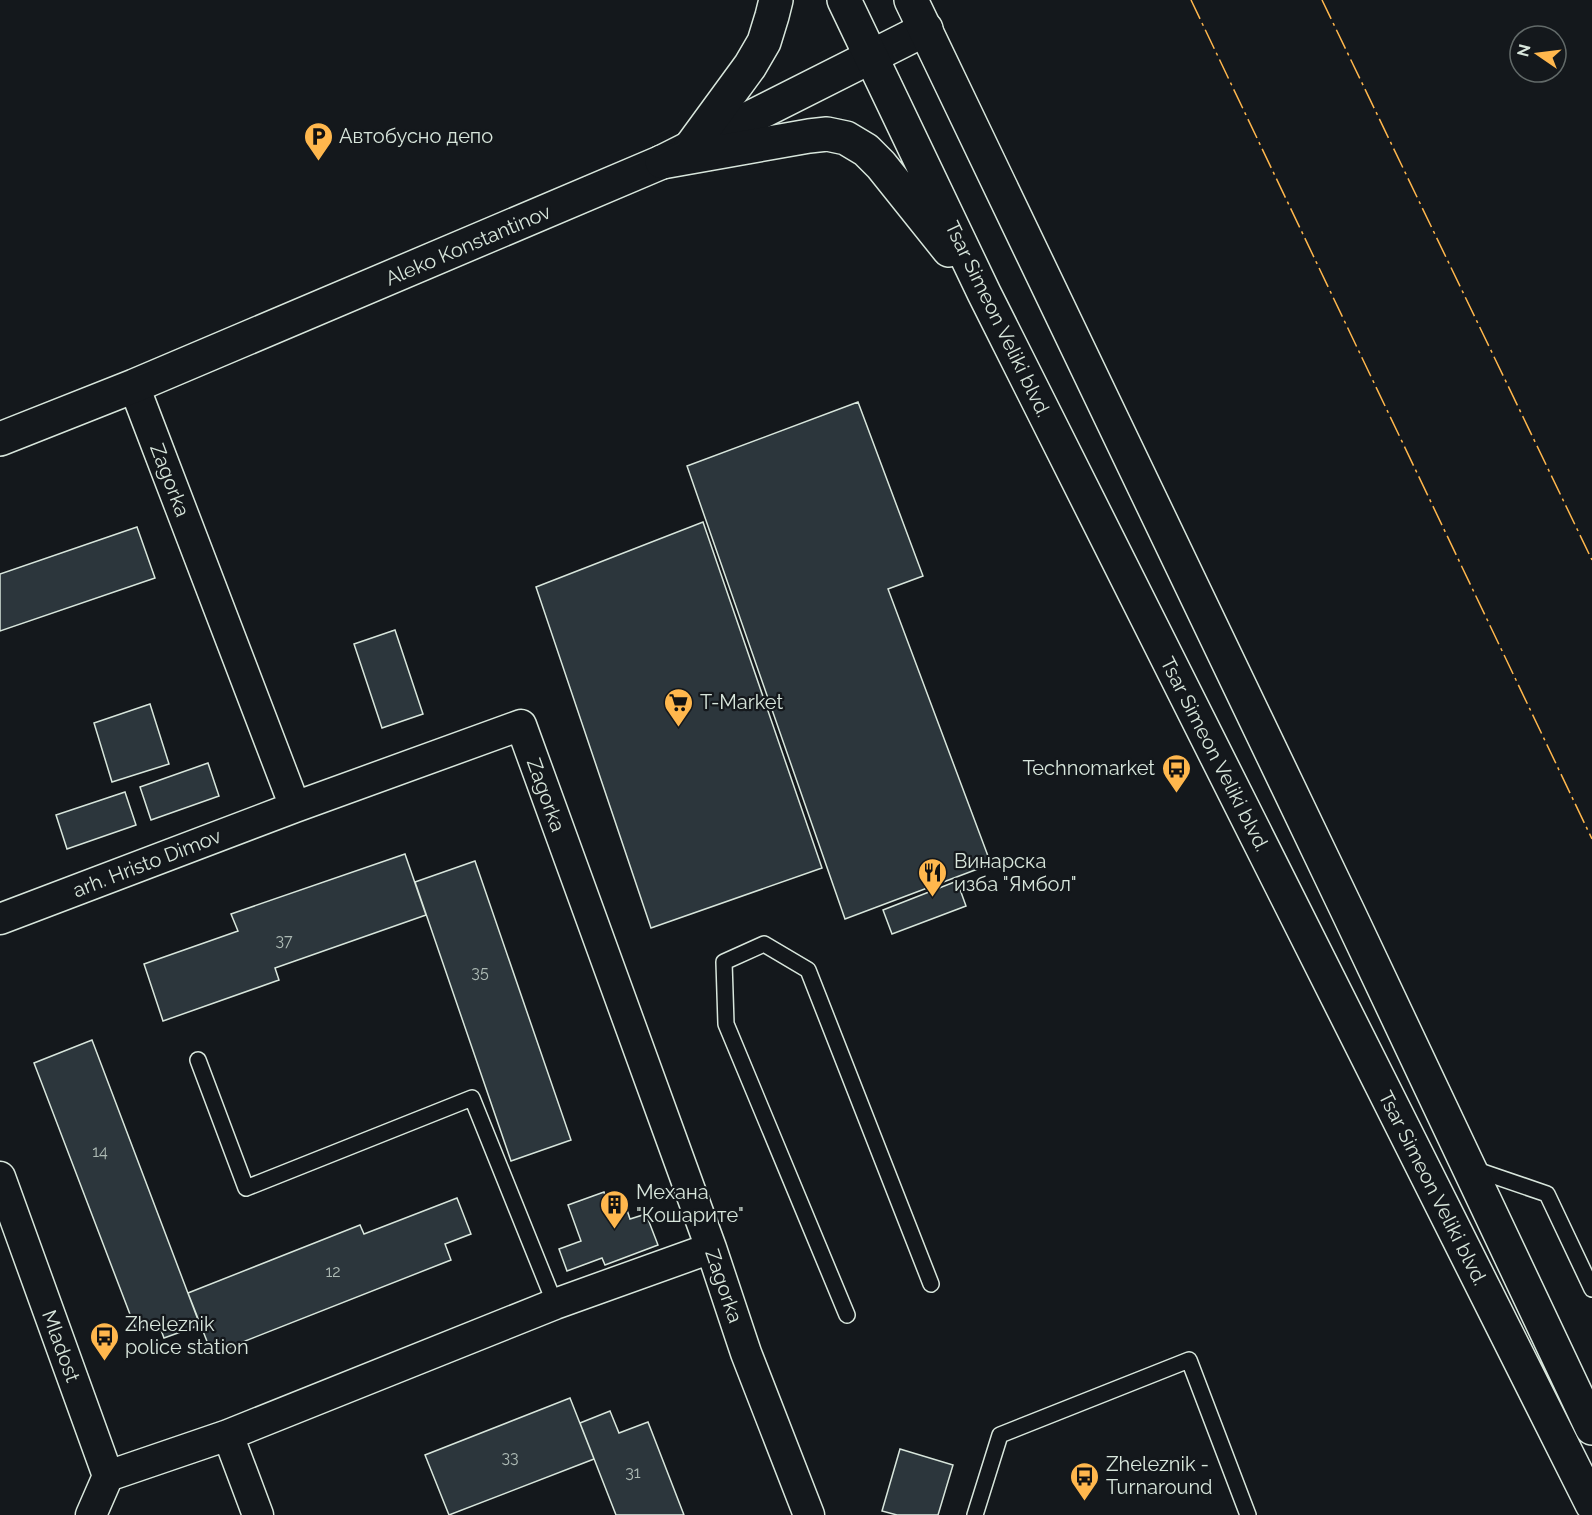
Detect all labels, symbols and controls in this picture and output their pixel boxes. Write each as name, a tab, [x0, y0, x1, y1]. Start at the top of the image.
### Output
north arrow	[1508, 24, 1568, 84]
text: N	[1513, 42, 1535, 59]
parking icon: Автобусно депо	[302, 120, 334, 162]
place label: Автобусно депо	[339, 124, 493, 148]
street label: Aleko Konstantinov	[382, 199, 555, 291]
street label: Tsar Simeon Veliki blvd.	[940, 217, 1056, 421]
street label: Zagorka	[145, 440, 195, 520]
street label: Tsar Simeon Veliki blvd.	[1156, 653, 1274, 855]
supermarket icon: T-Market	[663, 686, 695, 728]
place label: T-Market	[700, 690, 783, 714]
bus stop icon: Technomarket	[1160, 752, 1192, 794]
street label: Zagorka	[522, 755, 570, 835]
place label: Technomarket	[1022, 756, 1155, 780]
street label: arh. Hristo Dimov	[69, 824, 225, 902]
place label: Винарска изба "Ямбол"	[954, 849, 1077, 896]
restaurant icon: Винарска изба "Ямбол"	[917, 856, 949, 898]
house number: 37	[275, 931, 293, 950]
house number: 35	[471, 963, 489, 982]
street label: Tsar Simeon Veliki blvd.	[1374, 1087, 1492, 1289]
house number: 14	[92, 1142, 108, 1161]
place label: Механа "Кошарите"	[636, 1180, 744, 1227]
building icon: Механа "Кошарите"	[599, 1188, 631, 1230]
street label: Zagorka	[700, 1246, 748, 1326]
house number: 12	[325, 1262, 341, 1281]
street label: Mladost	[37, 1307, 85, 1385]
place label: Zheleznik police station	[125, 1312, 249, 1359]
bus stop icon: Zheleznik police station	[88, 1320, 120, 1362]
house number: 33	[501, 1448, 519, 1467]
place label: Zheleznik - Turnaround	[1106, 1452, 1213, 1499]
bus stop icon: Zheleznik - Turnaround	[1069, 1460, 1101, 1502]
house number: 31	[625, 1463, 641, 1482]

